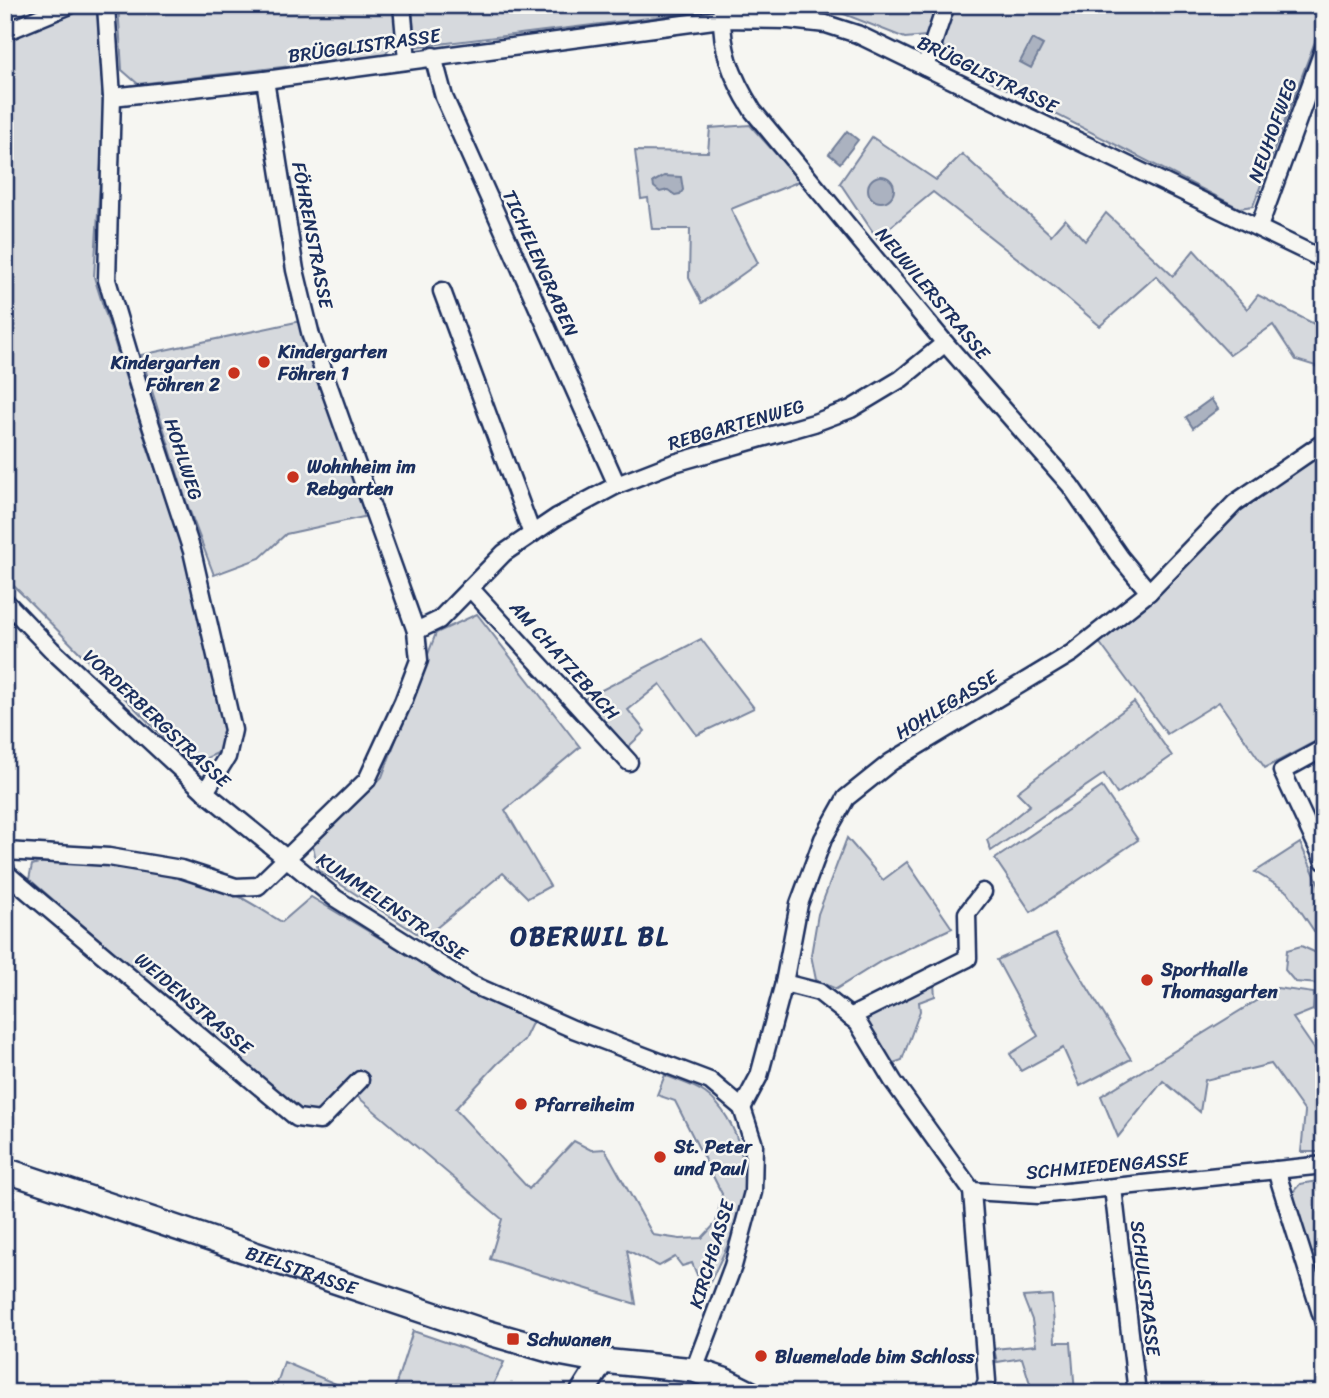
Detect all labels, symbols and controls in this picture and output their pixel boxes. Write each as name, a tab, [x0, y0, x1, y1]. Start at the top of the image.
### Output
street label: BRÜGGLISTRASSE	[286, 18, 444, 73]
street label: BRÜGGLISTRASSE	[912, 26, 1065, 124]
street label: NEUHOFWEG	[1238, 73, 1307, 187]
street label: FÖHRENSTRASSE	[282, 159, 343, 313]
street label: TICHELENGRABEN	[493, 184, 588, 342]
street label: NEUWILERSTRASSE	[867, 219, 999, 368]
place label: Kindergarten Föhren 1	[277, 335, 388, 390]
place label: Kindergarten Föhren 2	[110, 346, 221, 401]
marker: Kindergarten Föhren 1	[256, 354, 272, 370]
marker: Kindergarten Föhren 2	[226, 365, 242, 381]
street label: REBGARTENWEG	[664, 389, 808, 460]
street label: HOHLWEG	[155, 414, 212, 505]
place label: Wohnheim im Rebgarten	[306, 450, 416, 505]
marker: Wohnheim im Rebgarten	[285, 469, 301, 485]
street label: AM CHATZEBACH	[501, 592, 628, 728]
street label: VORDERBERGSTRASSE	[75, 641, 239, 797]
street label: HOHLEGASSE	[888, 660, 1005, 748]
street label: KUMMELENSTRASSE	[309, 843, 475, 970]
district label: OBERWIL BL	[510, 913, 670, 959]
street label: WEIDENSTRASSE	[127, 944, 262, 1064]
place label: Sporthalle Thomasgarten	[1160, 953, 1278, 1008]
marker: Sporthalle Thomasgarten	[1139, 972, 1155, 988]
place label: Pfarreiheim	[535, 1088, 635, 1121]
marker: Pfarreiheim	[513, 1096, 529, 1112]
place label: St. Peter und Paul	[673, 1130, 753, 1185]
street label: SCHMIEDENGASSE	[1024, 1142, 1191, 1189]
marker: St. Peter und Paul	[652, 1149, 668, 1165]
street label: KIRCHGASSE	[679, 1194, 744, 1313]
street label: SCHULSTRASSE	[1121, 1218, 1170, 1359]
street label: BIELSTRASSE	[241, 1236, 363, 1305]
place label: Schwanen	[526, 1323, 612, 1356]
marker: Schwanen	[505, 1331, 521, 1347]
place label: Bluemelade bim Schloss	[775, 1340, 976, 1373]
marker: Bluemelade bim Schloss	[753, 1348, 769, 1364]

